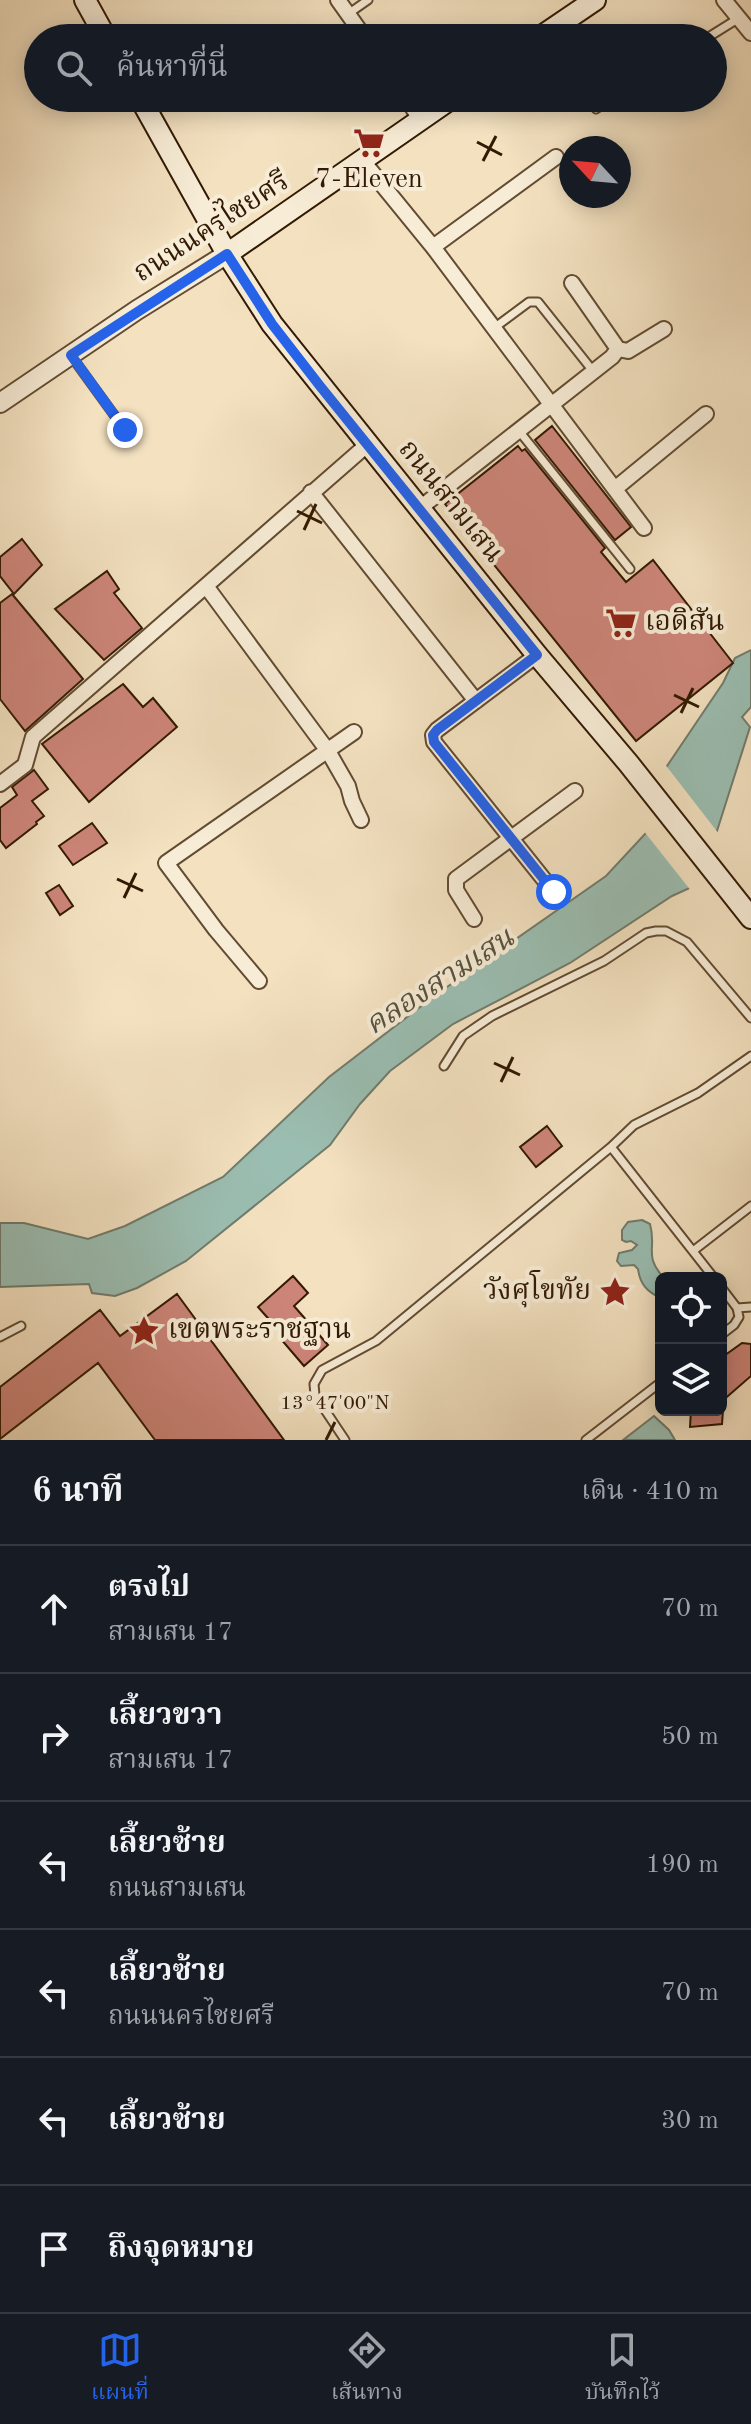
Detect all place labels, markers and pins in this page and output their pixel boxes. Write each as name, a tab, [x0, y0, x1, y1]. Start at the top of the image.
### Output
supermarket icon: 7-Eleven	[352, 126, 386, 160]
place label: 7-Eleven	[315, 166, 423, 194]
supermarket icon: เอดิสัน	[604, 606, 638, 640]
place label: เอดิสัน	[645, 606, 724, 637]
place label: วังศุโขทัย	[483, 1270, 591, 1308]
place icon: วังศุโขทัย	[598, 1275, 632, 1309]
place icon: เขตพระราชฐาน	[127, 1314, 161, 1348]
place label: เขตพระราชฐาน	[168, 1317, 351, 1346]

